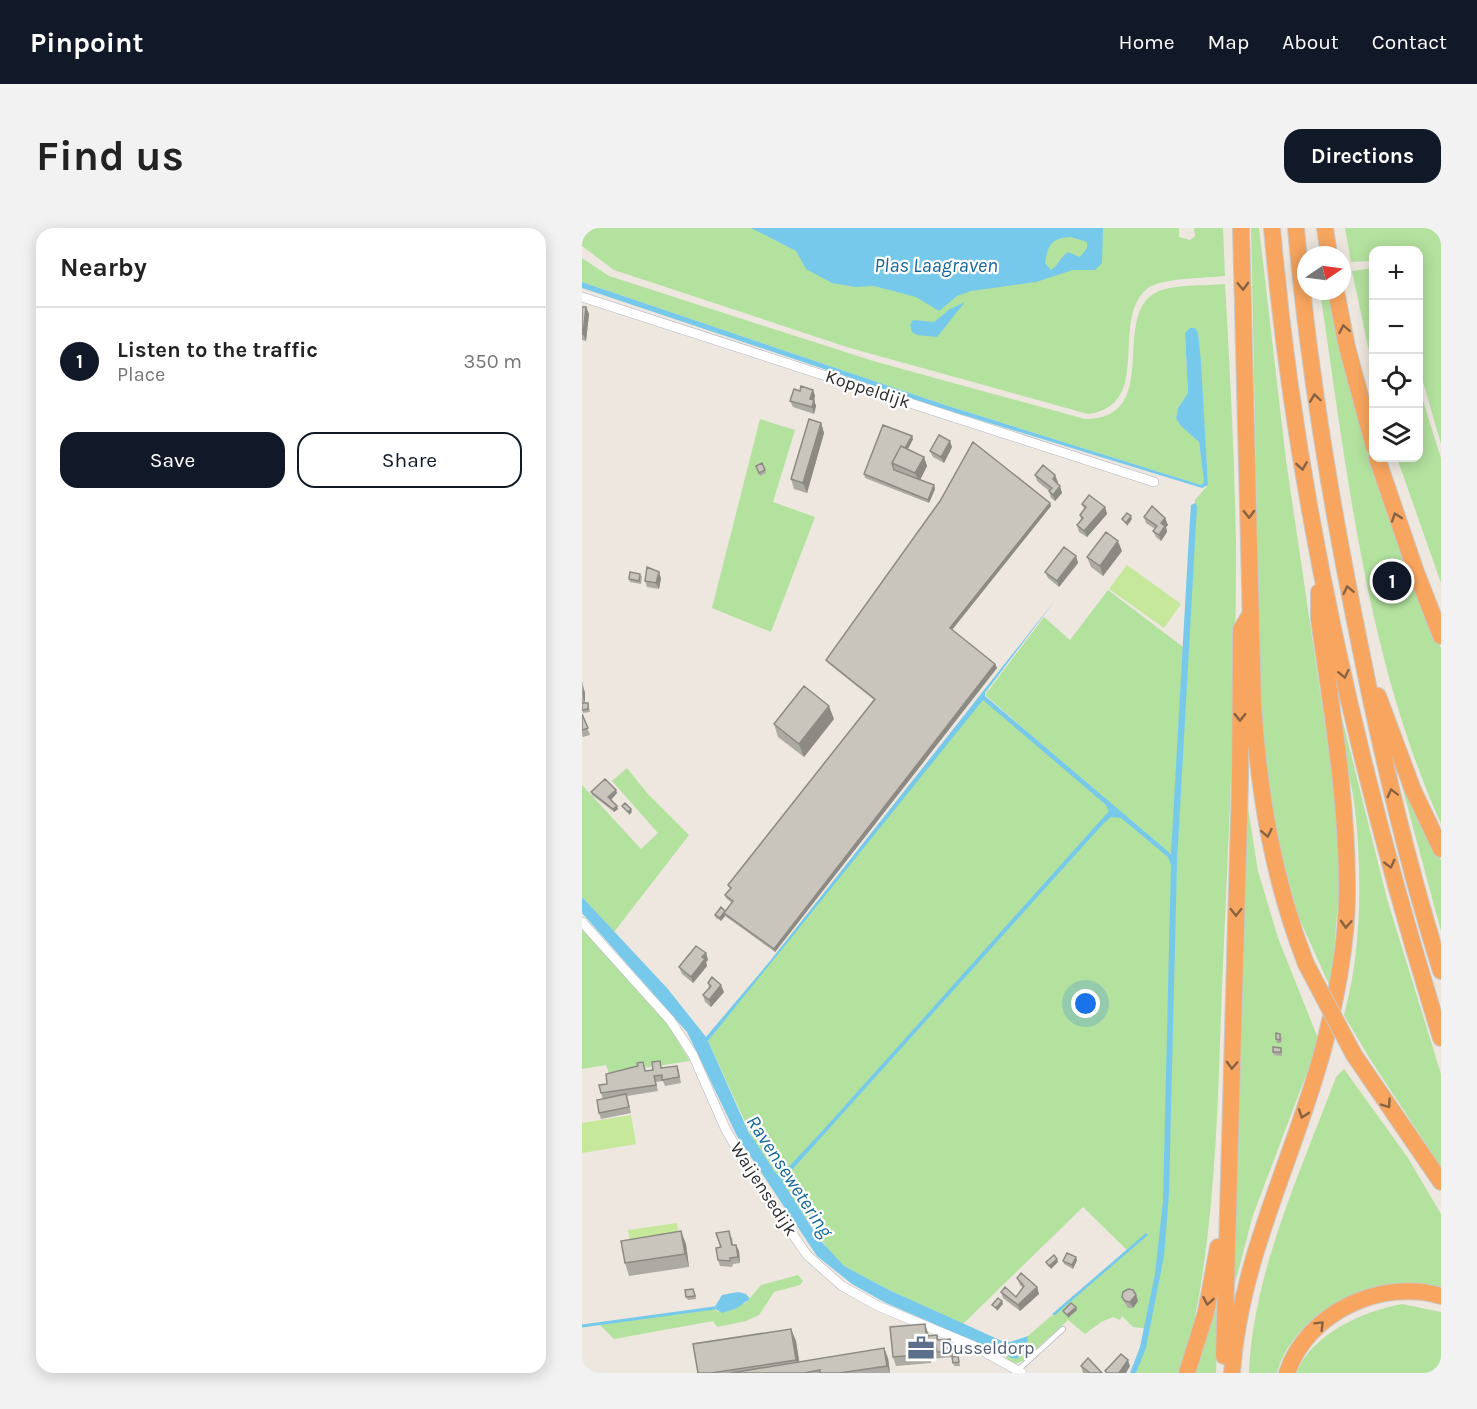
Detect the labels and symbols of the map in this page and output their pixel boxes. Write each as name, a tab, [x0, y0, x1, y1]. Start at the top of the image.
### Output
north arrow	[1297, 246, 1351, 300]
water label: Plas Laagraven	[874, 254, 998, 277]
one-way arrow	[1237, 282, 1249, 291]
one-way arrow	[1338, 324, 1351, 334]
street label: Koppeldijk	[823, 365, 913, 413]
one-way arrow	[1310, 393, 1322, 402]
one-way arrow	[1295, 461, 1308, 471]
one-way arrow	[1243, 510, 1256, 519]
one-way arrow	[1391, 512, 1403, 523]
pin: 1	[1372, 558, 1412, 604]
one-way arrow	[1342, 585, 1355, 595]
one-way arrow	[1336, 669, 1349, 679]
one-way arrow	[1234, 713, 1246, 722]
one-way arrow	[1386, 789, 1399, 799]
one-way arrow	[1260, 828, 1273, 838]
one-way arrow	[1383, 859, 1396, 869]
one-way arrow	[1230, 908, 1242, 917]
one-way arrow	[1339, 920, 1352, 929]
your location	[1071, 989, 1100, 1018]
one-way arrow	[1226, 1061, 1238, 1070]
one-way arrow	[1380, 1097, 1391, 1108]
one-way arrow	[1297, 1108, 1310, 1119]
water label: Ravensewetering	[742, 1111, 838, 1242]
street label: Waijensedijk	[726, 1138, 802, 1240]
one-way arrow	[1202, 1296, 1215, 1306]
one-way arrow	[1312, 1322, 1323, 1333]
office icon: Dusseldorp	[906, 1333, 936, 1363]
place label: Dusseldorp	[941, 1337, 1035, 1359]

